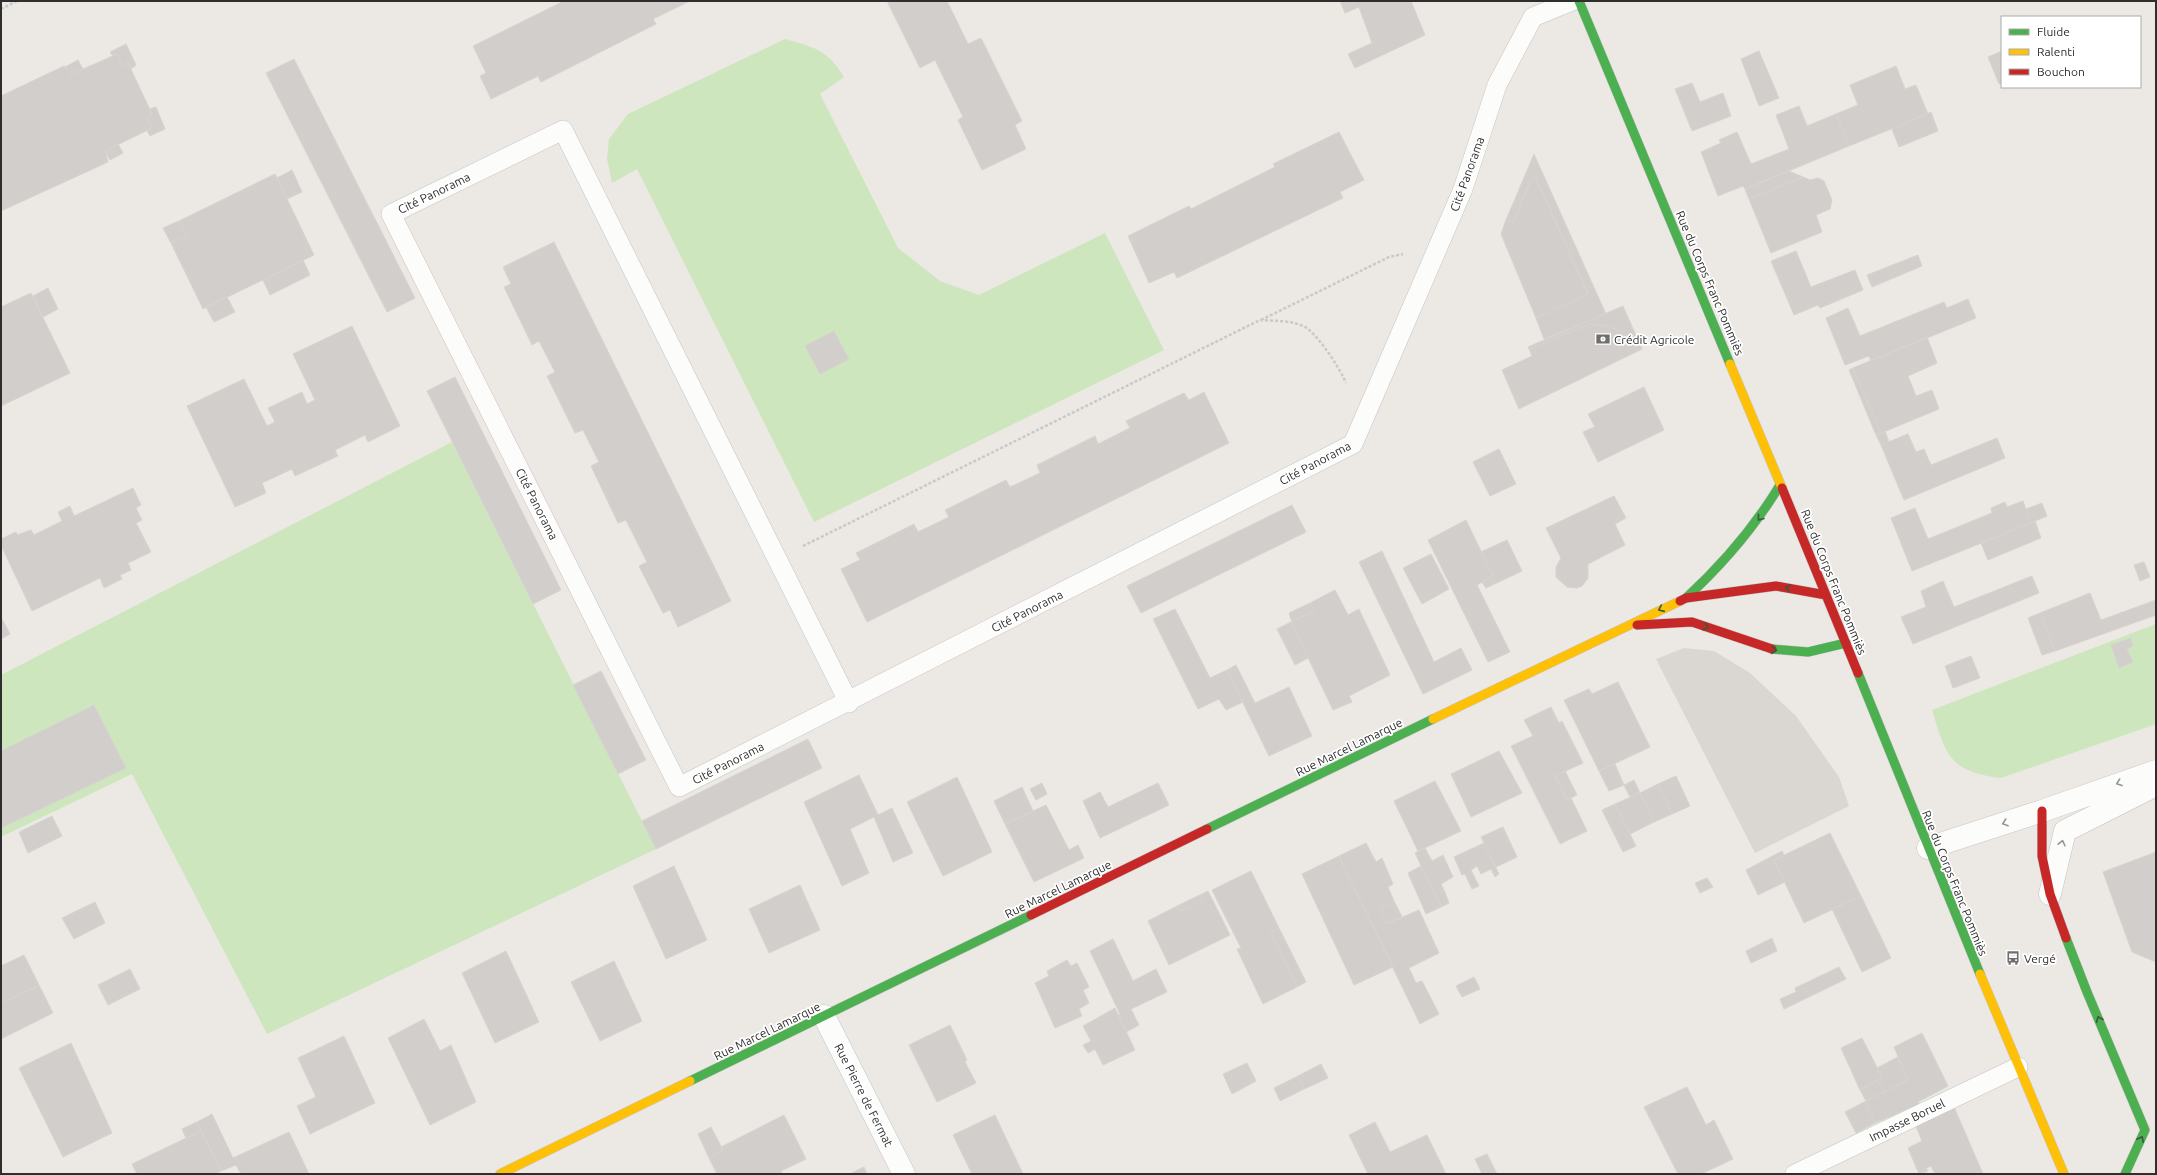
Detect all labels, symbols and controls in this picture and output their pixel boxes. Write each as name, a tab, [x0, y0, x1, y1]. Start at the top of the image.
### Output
legend	[2001, 16, 2141, 88]
text: Fluide	[2037, 25, 2070, 38]
text: Ralenti	[2037, 45, 2075, 58]
text: Bouchon	[2037, 65, 2085, 78]
street label: Cité Panorama	[1447, 135, 1487, 213]
street label: Cité Panorama	[396, 170, 472, 216]
street label: Rue du Corps Franc Pommiès	[1674, 209, 1746, 357]
bank icon: Crédit Agricole	[1595, 331, 1611, 347]
place label: Crédit Agricole	[1614, 333, 1694, 346]
street label: Cité Panorama	[1277, 439, 1353, 487]
street label: Cité Panorama	[513, 466, 561, 542]
street label: Rue du Corps Franc Pommiès	[1799, 507, 1869, 657]
one-way arrow	[1757, 513, 1764, 520]
one-way arrow	[1785, 584, 1791, 593]
street label: Cité Panorama	[989, 587, 1065, 635]
one-way arrow	[1658, 604, 1666, 612]
one-way arrow	[1703, 623, 1710, 631]
one-way arrow	[1771, 645, 1777, 654]
street label: Rue Marcel Lamarque	[1294, 716, 1404, 778]
street label: Cité Panorama	[690, 739, 766, 787]
one-way arrow	[2116, 778, 2123, 787]
street label: Rue du Corps Franc Pommiès	[1920, 808, 1990, 958]
one-way arrow	[2002, 819, 2009, 827]
one-way arrow	[2057, 840, 2066, 847]
street label: Rue Marcel Lamarque	[1003, 858, 1113, 920]
bus stop icon: Vergé	[2005, 950, 2021, 966]
place label: Vergé	[2024, 952, 2056, 965]
street label: Rue Marcel Lamarque	[712, 1000, 822, 1062]
one-way arrow	[2095, 1016, 2103, 1023]
street label: Rue Pierre de Fermat	[832, 1041, 896, 1149]
street label: Impasse Boruel	[1867, 1096, 1947, 1144]
one-way arrow	[2136, 1135, 2144, 1143]

